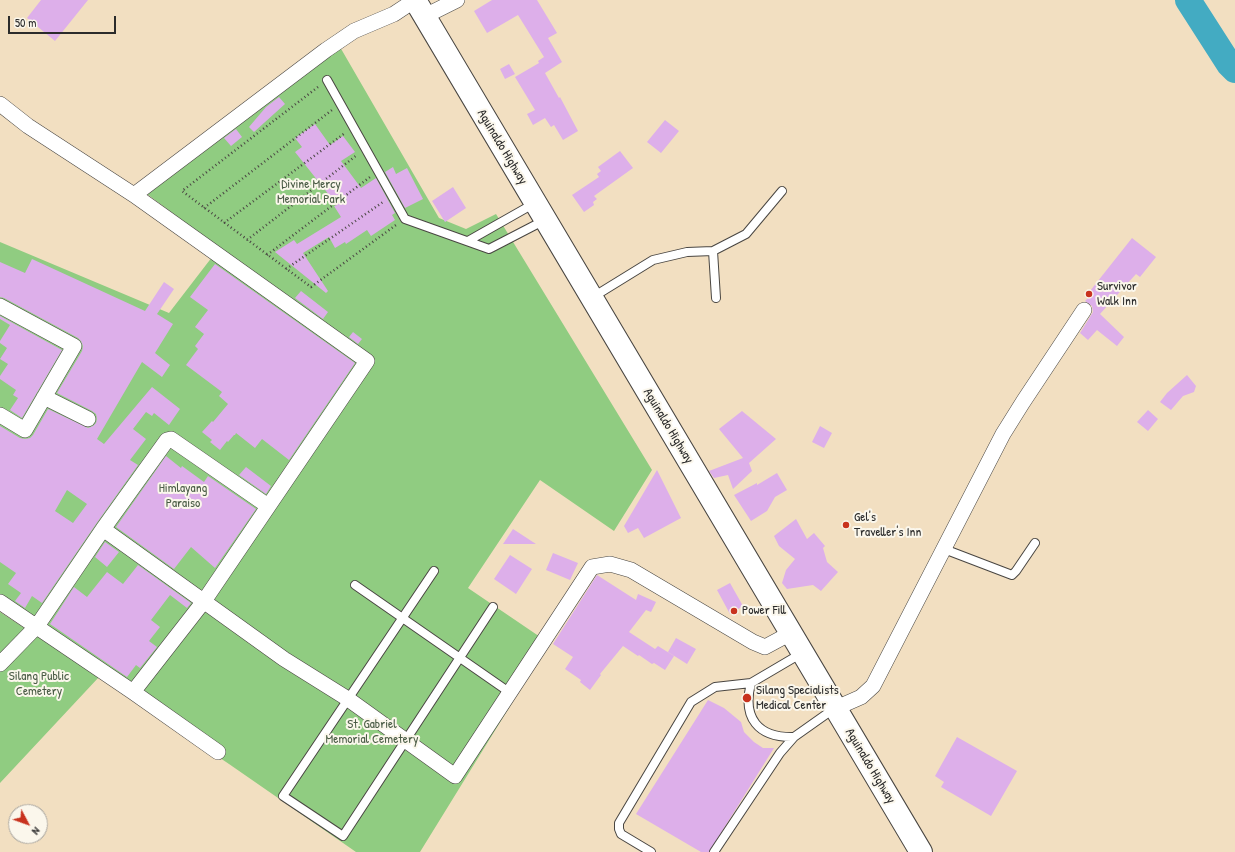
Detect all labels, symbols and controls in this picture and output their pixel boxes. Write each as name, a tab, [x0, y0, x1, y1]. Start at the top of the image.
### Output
scale bar	[10, 8, 118, 34]
text: 50 m	[15, 14, 36, 31]
street label: Aguinaldo Highway	[473, 107, 531, 187]
park label: Divine Mercy Memorial Park	[277, 177, 345, 208]
place label: Survivor Walk Inn	[1097, 279, 1137, 310]
marker: Survivor Walk Inn	[1084, 289, 1094, 299]
street label: Aguinaldo Highway	[639, 386, 697, 466]
park label: Himlayang Paraiso	[159, 481, 207, 512]
place label: Gel's Traveller's Inn	[854, 510, 921, 541]
marker: Gel's Traveller's Inn	[841, 520, 851, 530]
place label: Power Fill	[742, 603, 786, 619]
marker: Power Fill	[729, 606, 739, 616]
park label: Silang Public Cemetery	[9, 669, 69, 700]
place label: Silang Specialists Medical Center	[756, 683, 839, 714]
marker: Silang Specialists Medical Center	[741, 692, 753, 704]
park label: St. Gabriel Memorial Cemetery	[326, 717, 418, 748]
street label: Aguinaldo Highway	[841, 726, 899, 806]
north arrow	[8, 804, 48, 844]
text: N	[29, 824, 44, 838]

